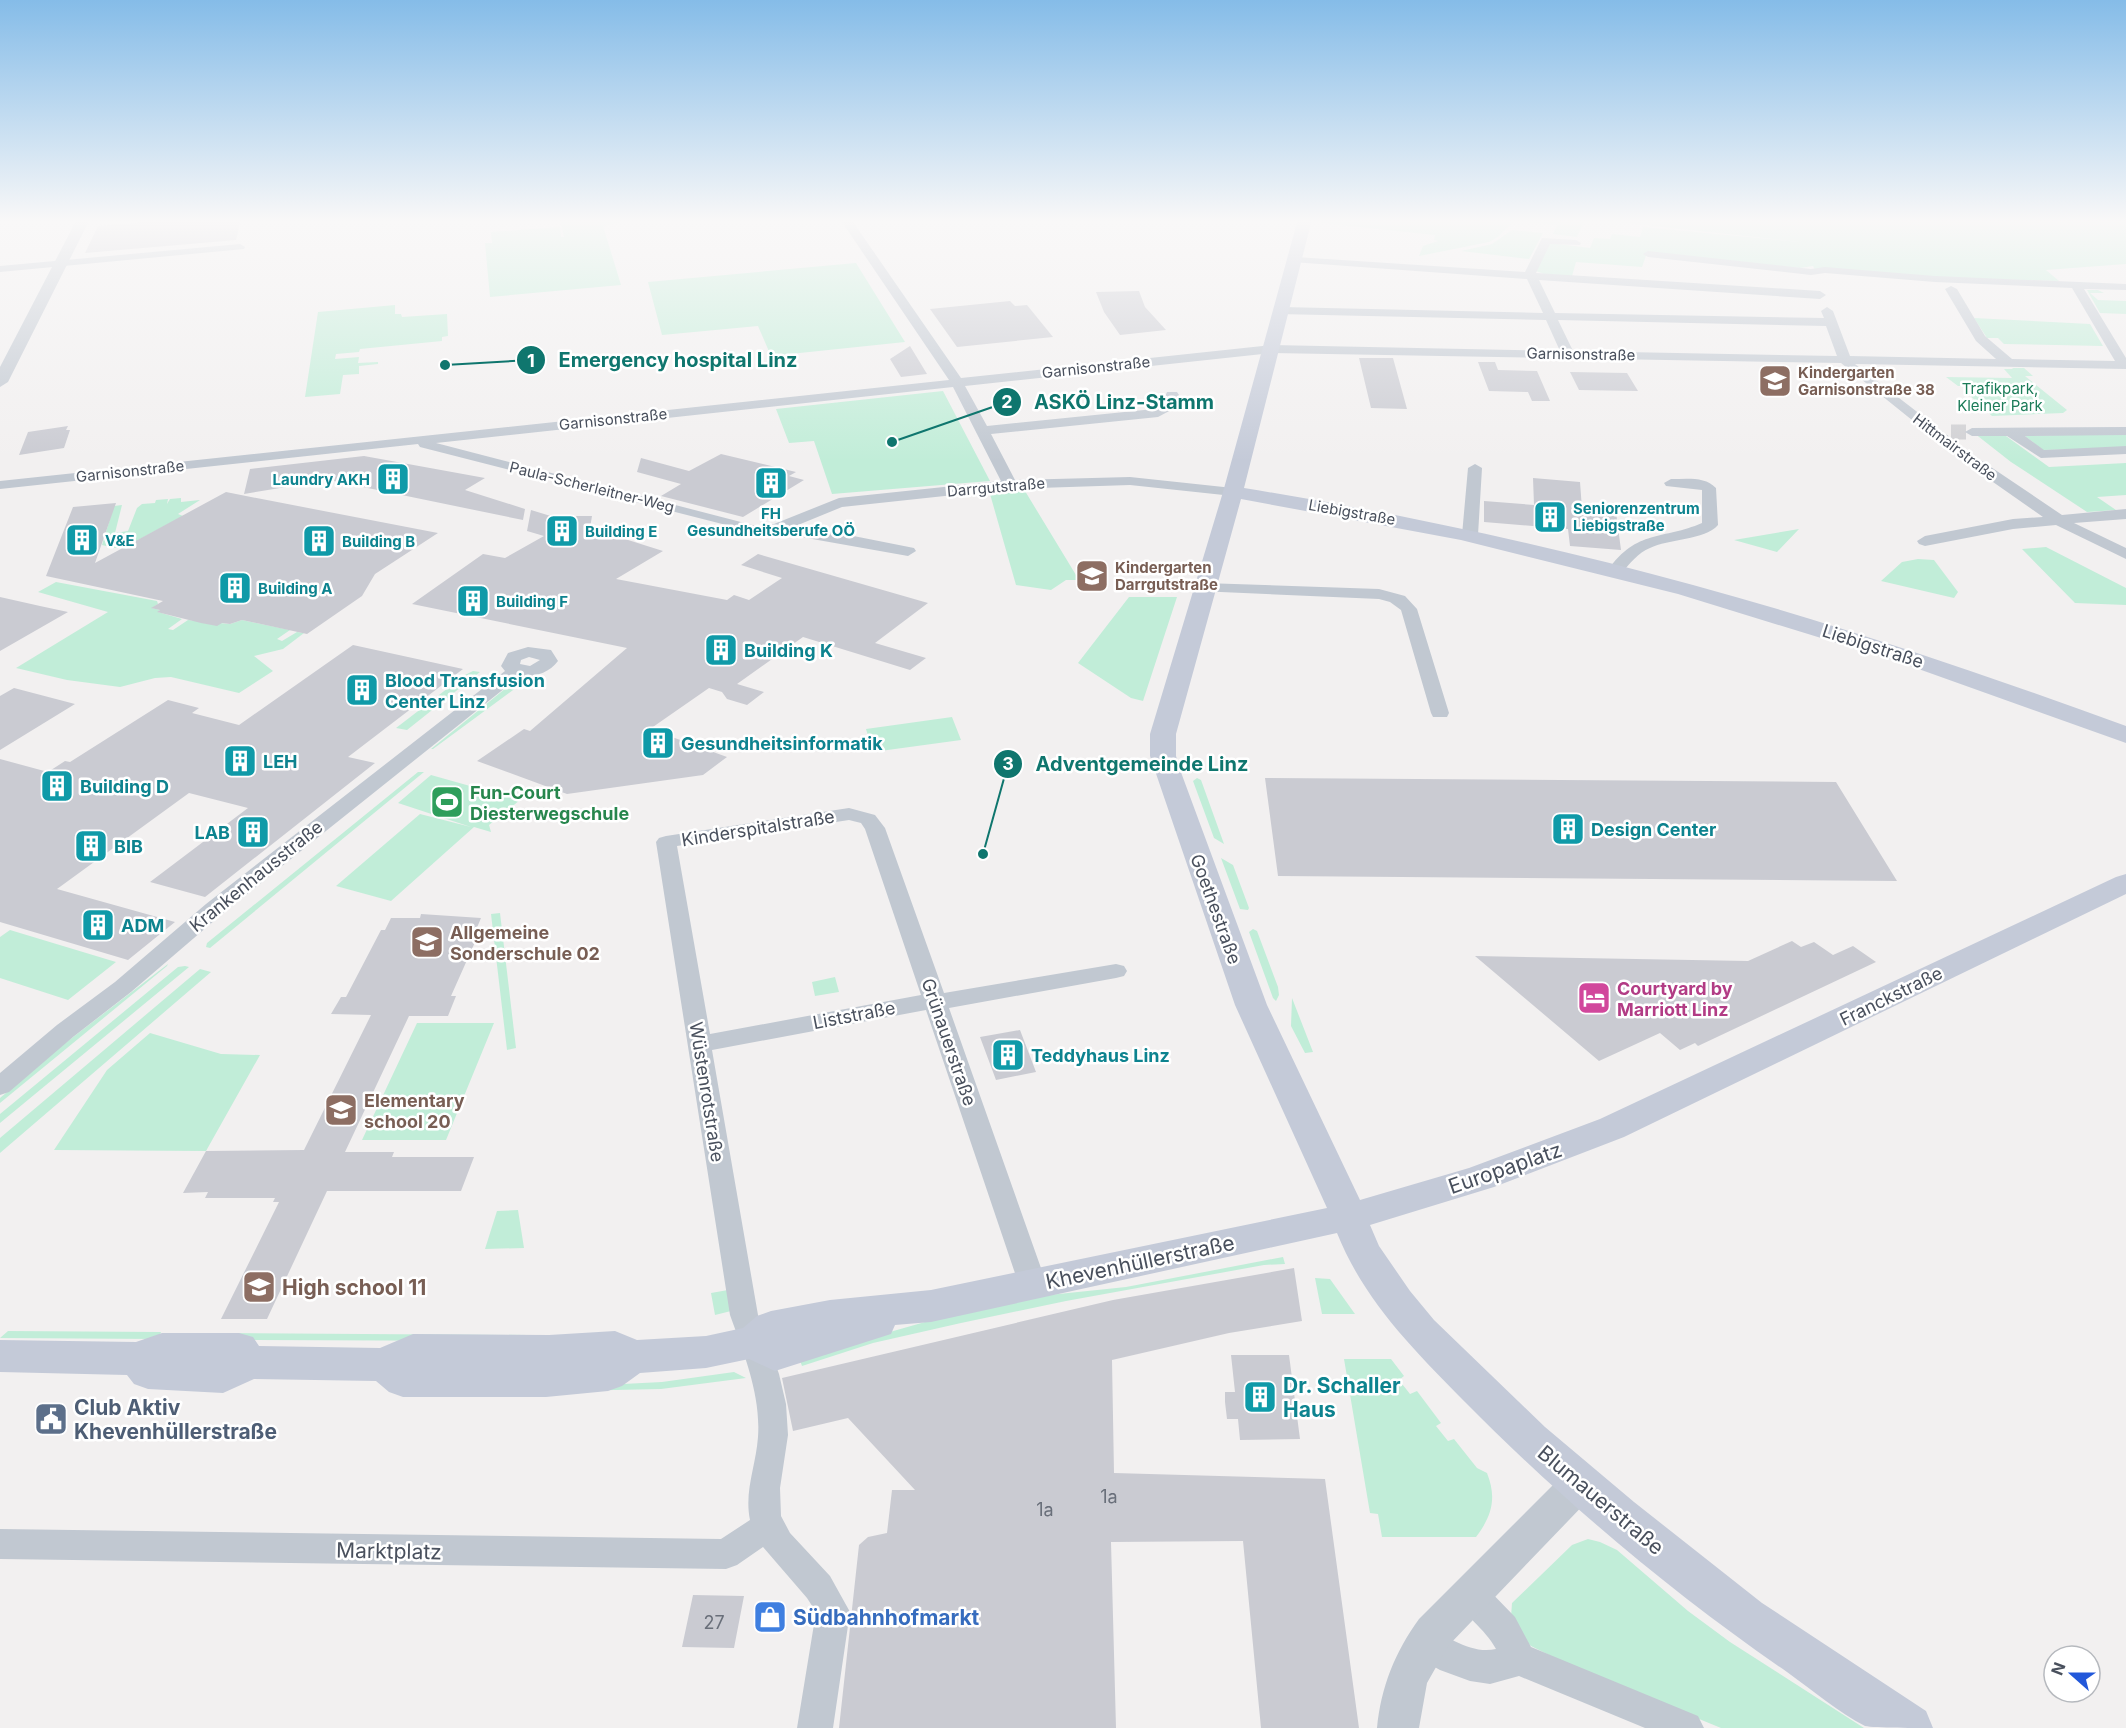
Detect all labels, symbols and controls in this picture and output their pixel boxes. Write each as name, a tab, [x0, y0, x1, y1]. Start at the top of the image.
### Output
callout: Emergency hospital Linz	[516, 341, 809, 379]
street label: Garnisonstraße	[1527, 344, 1635, 364]
text: Emergency hospital Linz	[559, 348, 797, 372]
text: 1	[527, 350, 535, 371]
street label: Garnisonstraße	[1041, 352, 1151, 382]
school or university icon: Kindergarten Garnisonstraße 38	[1757, 363, 1793, 399]
place label: Kindergarten Garnisonstraße 38	[1798, 363, 1935, 399]
park label: Trafikpark, Kleiner Park	[1957, 379, 2044, 415]
callout: ASKÖ Linz-Stamm	[992, 383, 1226, 421]
text: ASKÖ Linz-Stamm	[1034, 390, 1214, 414]
text: 2	[1001, 391, 1013, 412]
street label: Garnisonstraße	[558, 404, 668, 434]
street label: Hittmairstraße	[1909, 409, 2001, 485]
street label: Garnisonstraße	[75, 456, 185, 486]
street label: Paula-Scherleitner-Weg	[508, 457, 676, 517]
building icon: Laundry AKH	[375, 461, 411, 497]
building icon: FH Gesundheitsberufe OÖ	[753, 465, 789, 501]
place label: Laundry AKH	[273, 470, 370, 489]
street label: Darrgutstraße	[946, 473, 1046, 501]
street label: Liebigstraße	[1307, 495, 1397, 529]
building icon: Seniorenzentrum Liebigstraße	[1532, 499, 1568, 535]
place label: Seniorenzentrum Liebigstraße	[1573, 499, 1700, 535]
place label: FH Gesundheitsberufe OÖ	[687, 504, 855, 540]
building icon: Building E	[544, 513, 580, 549]
building icon: V&E	[64, 522, 100, 558]
place label: Building E	[585, 522, 657, 541]
building icon: Building B	[301, 523, 337, 559]
place label: V&E	[105, 531, 135, 550]
place label: Building B	[342, 532, 415, 551]
school or university icon: Kindergarten Darrgutstraße	[1074, 558, 1110, 594]
place label: Kindergarten Darrgutstraße	[1115, 558, 1218, 594]
building icon: Building A	[217, 570, 253, 606]
place label: Building A	[258, 579, 332, 598]
building icon: Building F	[455, 583, 491, 619]
place label: Building F	[496, 592, 568, 611]
street label: Liebigstraße	[1820, 620, 1926, 672]
building icon: Building K	[703, 632, 739, 668]
place label: Building K	[744, 640, 833, 661]
place label: Blood Transfusion Center Linz	[385, 670, 545, 712]
building icon: Blood Transfusion Center Linz	[344, 672, 380, 708]
building icon: Gesundheitsinformatik	[640, 725, 676, 761]
place label: Gesundheitsinformatik	[681, 733, 883, 754]
building icon: LEH	[222, 743, 258, 779]
callout: Adventgemeinde Linz	[993, 745, 1260, 783]
place label: LEH	[263, 751, 298, 772]
text: Adventgemeinde Linz	[1036, 752, 1248, 776]
text: 3	[1002, 753, 1014, 774]
building icon: Building D	[39, 768, 75, 804]
place label: Building D	[80, 776, 169, 797]
place label: Fun-Court Diesterwegschule	[470, 782, 629, 824]
sports icon: Fun-Court Diesterwegschule	[429, 784, 465, 820]
street label: Kinderspitalstraße	[680, 806, 836, 850]
building icon: Design Center	[1550, 811, 1586, 847]
building icon: LAB	[235, 814, 271, 850]
street label: Krankenhausstraße	[185, 816, 327, 936]
place label: Design Center	[1591, 819, 1716, 840]
place label: LAB	[194, 822, 230, 843]
building icon: BIB	[73, 828, 109, 864]
place label: BIB	[114, 836, 143, 857]
street label: Goethestraße	[1186, 851, 1246, 967]
building icon: ADM	[80, 907, 116, 943]
place label: ADM	[121, 915, 164, 936]
place label: Allgemeine Sonderschule 02	[450, 922, 600, 964]
school or university icon: Allgemeine Sonderschule 02	[409, 924, 445, 960]
street label: Franckstraße	[1836, 962, 1946, 1030]
street label: Grünauerstraße	[917, 976, 981, 1108]
place label: Courtyard by Marriott Linz	[1617, 978, 1733, 1020]
hotel icon: Courtyard by Marriott Linz	[1576, 980, 1612, 1016]
street label: Liststraße	[811, 997, 897, 1033]
street label: Wüstenrotstraße	[686, 1020, 728, 1164]
building icon: Teddyhaus Linz	[990, 1037, 1026, 1073]
place label: Teddyhaus Linz	[1031, 1045, 1170, 1066]
place label: Elementary school 20	[364, 1090, 465, 1132]
school or university icon: Elementary school 20	[323, 1092, 359, 1128]
street label: Europaplatz	[1445, 1137, 1565, 1199]
street label: Khevenhüllerstraße	[1043, 1230, 1237, 1294]
school or university icon: High school 11	[241, 1269, 277, 1305]
place label: High school 11	[282, 1275, 426, 1300]
place label: Dr. Schaller Haus	[1283, 1373, 1401, 1422]
building icon: Dr. Schaller Haus	[1242, 1379, 1278, 1415]
place label: Club Aktiv Khevenhüllerstraße	[74, 1395, 277, 1444]
public building icon: Club Aktiv Khevenhüllerstraße	[33, 1401, 69, 1437]
street label: Blumauerstraße	[1533, 1440, 1669, 1560]
house number: 1a	[1100, 1486, 1118, 1507]
house number: 1a	[1036, 1499, 1054, 1520]
street label: Marktplatz	[336, 1538, 442, 1564]
shop icon: Südbahnhofmarkt	[752, 1599, 788, 1635]
place label: Südbahnhofmarkt	[793, 1605, 980, 1630]
house number: 27	[703, 1612, 725, 1633]
north arrow	[2042, 1644, 2102, 1704]
text: N	[2046, 1659, 2070, 1678]

